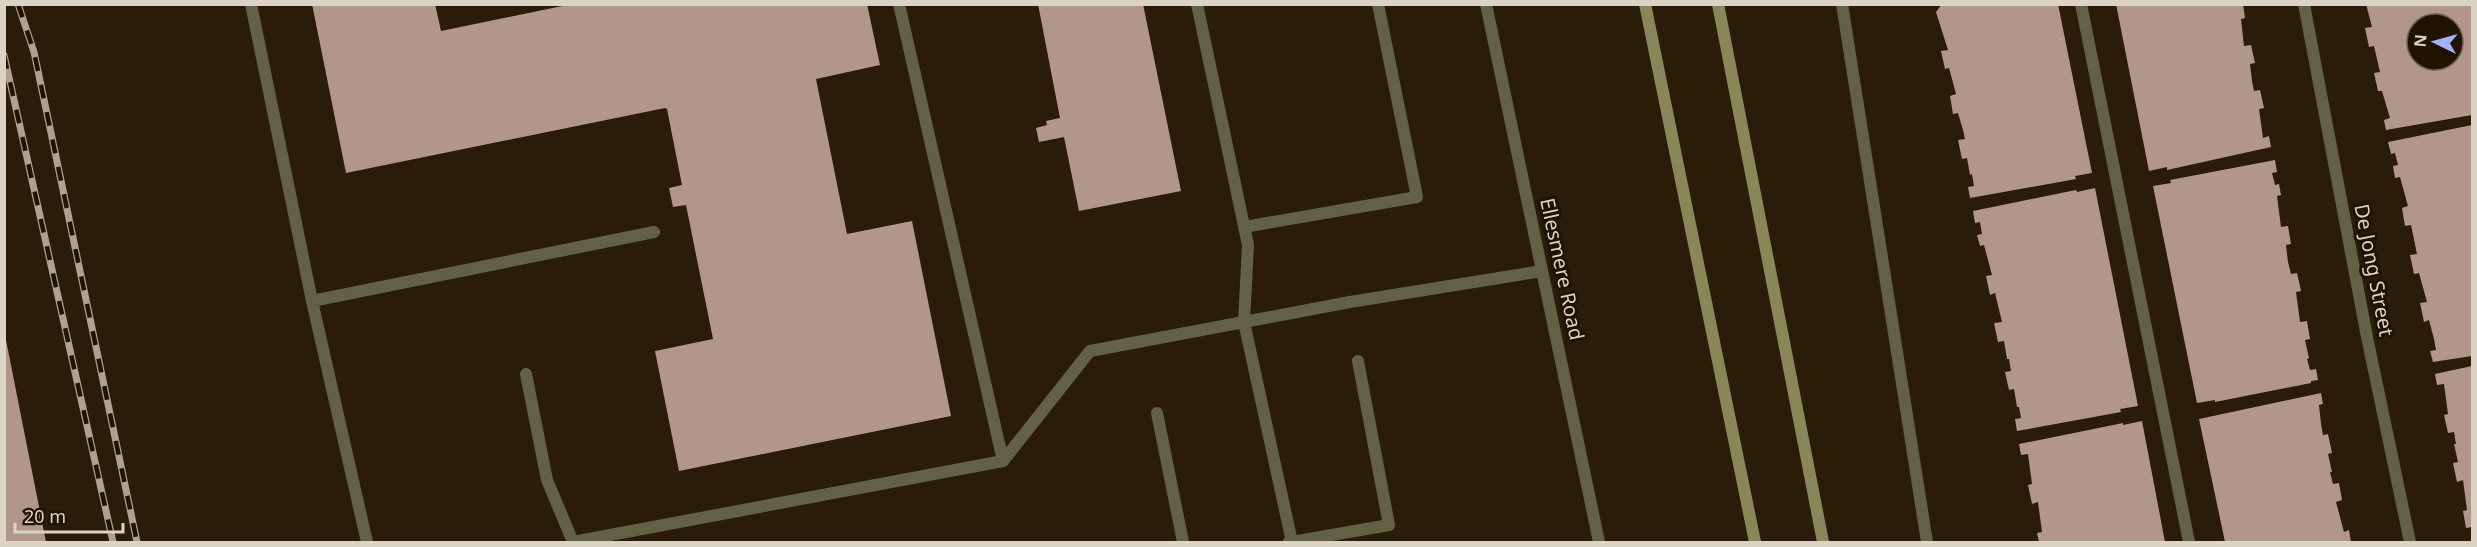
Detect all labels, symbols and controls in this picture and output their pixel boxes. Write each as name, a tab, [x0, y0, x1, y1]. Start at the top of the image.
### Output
north arrow	[2405, 12, 2465, 72]
text: N	[2409, 33, 2432, 48]
street label: Ellesmere Road	[1534, 195, 1591, 342]
street label: De Jong Street	[2348, 201, 2401, 338]
scale bar	[15, 496, 123, 534]
text: 20 m	[24, 504, 66, 528]

